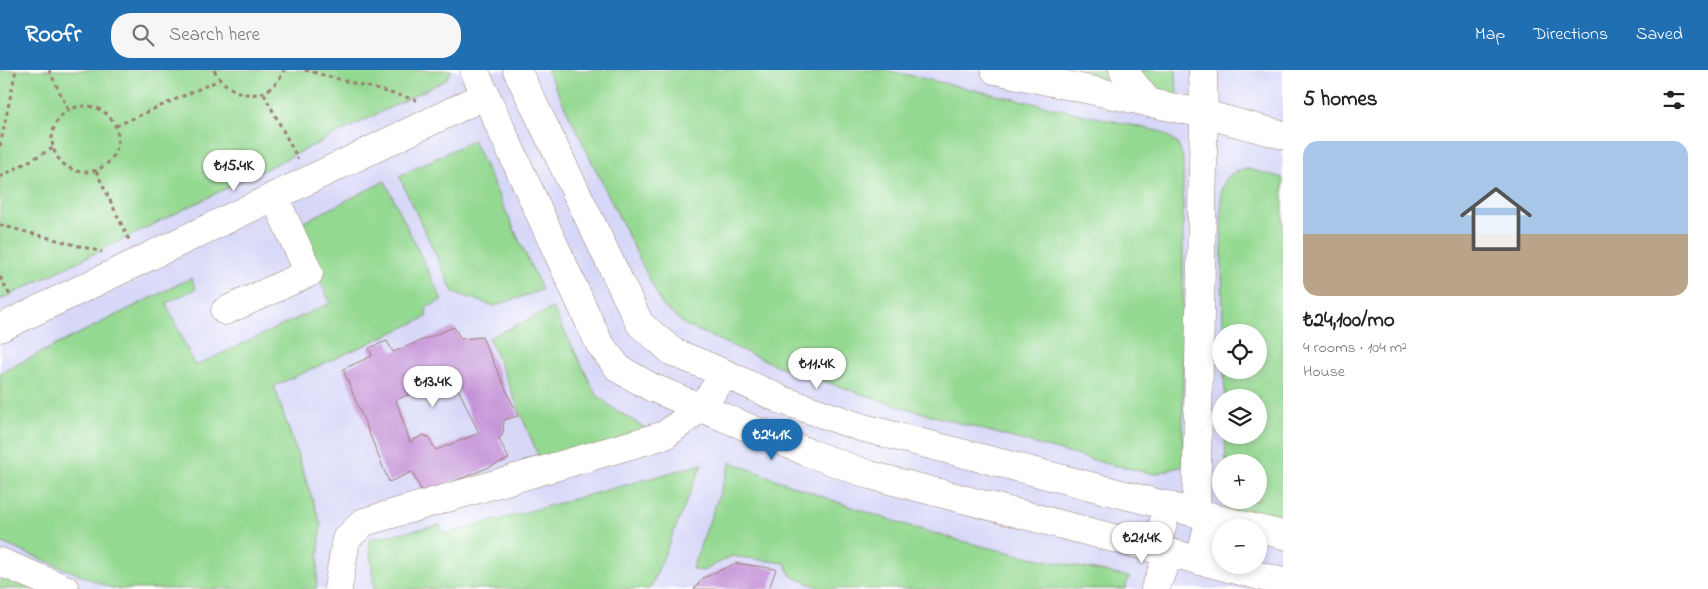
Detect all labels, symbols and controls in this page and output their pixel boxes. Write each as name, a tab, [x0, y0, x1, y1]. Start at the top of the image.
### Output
search box	[111, 13, 461, 58]
text: Roofr	[25, 18, 81, 53]
icon: search	[129, 21, 157, 49]
text: Search here	[169, 22, 260, 49]
text: Map	[1475, 22, 1505, 48]
text: Directions	[1533, 22, 1608, 48]
text: Saved	[1636, 22, 1683, 48]
text: 5 homes	[1303, 85, 1378, 115]
icon: filters	[1660, 86, 1688, 114]
pin: ₺15.4K	[193, 150, 275, 192]
text: ₺15.4K	[214, 154, 254, 178]
icon: home	[1451, 174, 1541, 264]
text: ₺24,100/mo	[1303, 306, 1395, 336]
map controls	[1212, 324, 1267, 574]
button: locate	[1212, 324, 1267, 379]
text: 4 rooms · 104 m²	[1303, 336, 1407, 360]
pin: ₺11.4K	[776, 348, 858, 390]
text: ₺11.4K	[799, 352, 835, 376]
text: House	[1303, 360, 1345, 384]
pin: ₺13.4K	[392, 366, 474, 408]
text: ₺13.4K	[414, 370, 452, 394]
button: layers	[1212, 389, 1267, 444]
pin: ₺24.1K	[731, 418, 813, 461]
text: ₺24.1K	[753, 423, 791, 447]
button: +	[1212, 454, 1267, 509]
button: −	[1212, 519, 1267, 574]
pin: ₺21.4K	[1101, 522, 1183, 564]
text: ₺21.4K	[1123, 526, 1161, 550]

